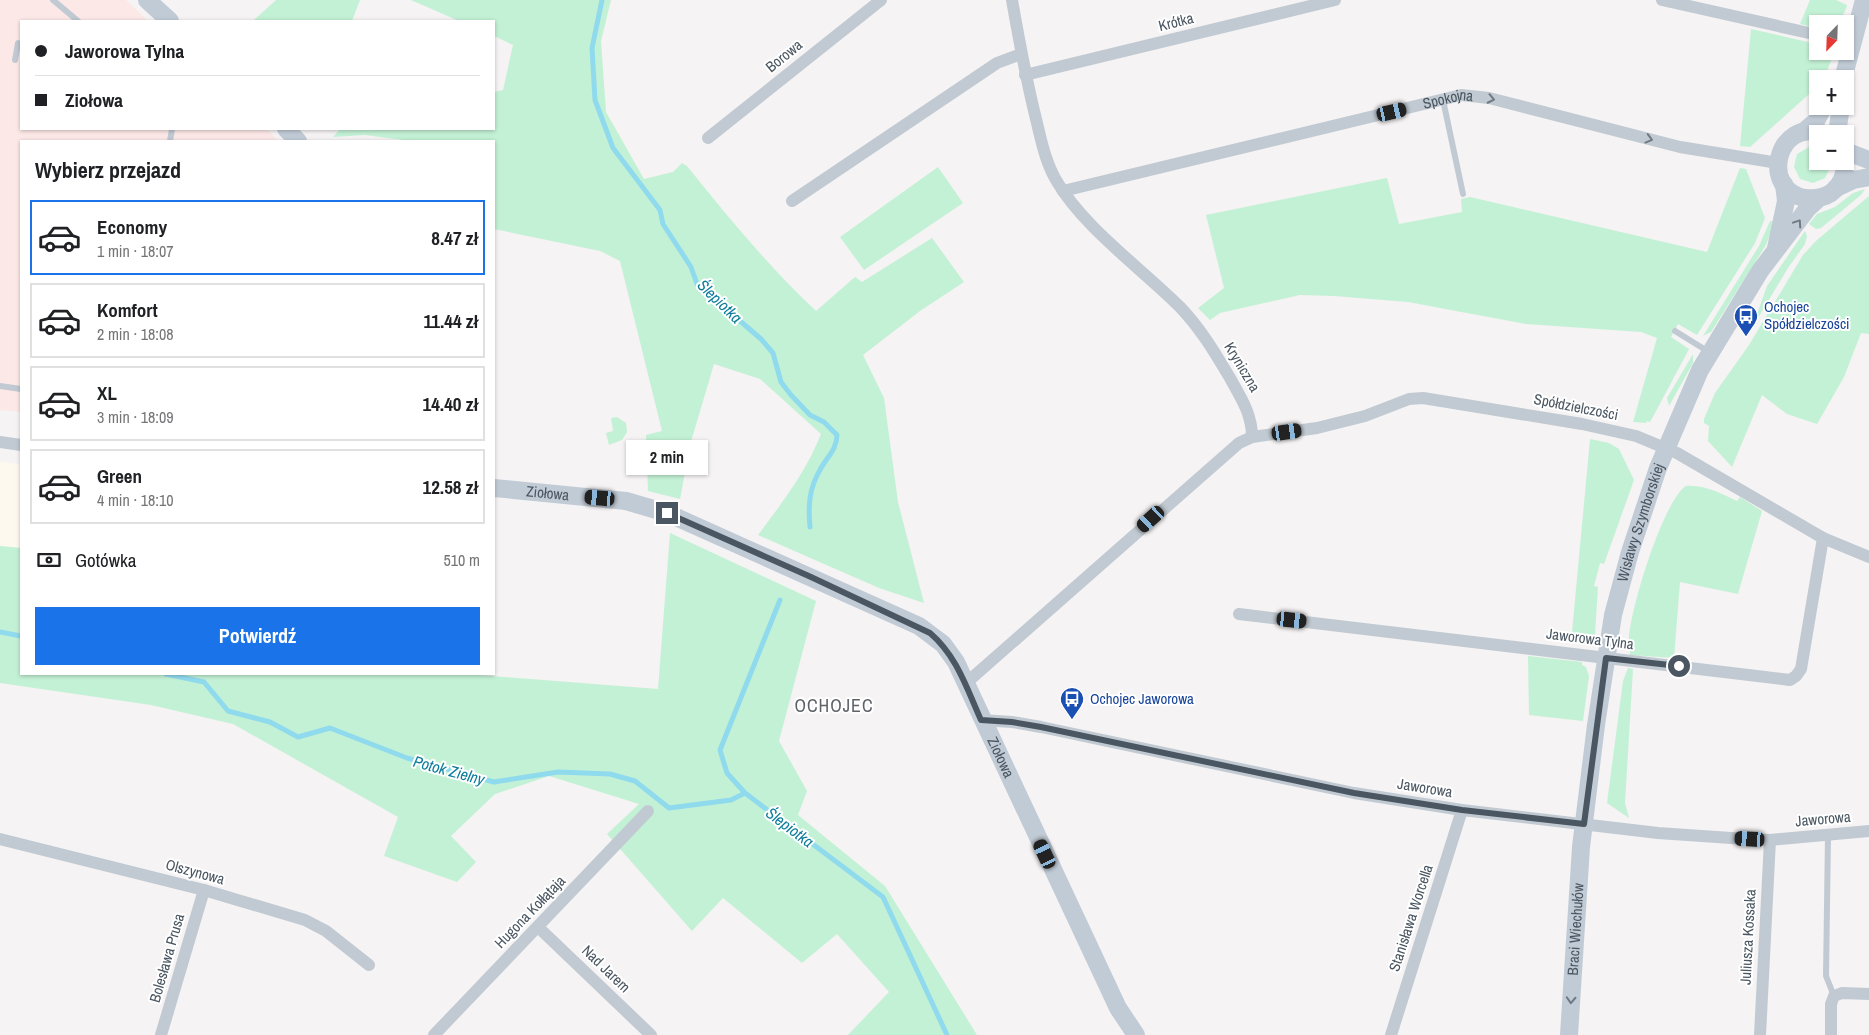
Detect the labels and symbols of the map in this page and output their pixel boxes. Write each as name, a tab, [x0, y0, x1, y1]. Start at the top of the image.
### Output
street label: Krótka	[1156, 7, 1196, 36]
north arrow	[1809, 15, 1854, 60]
street label: Borowa	[761, 34, 807, 77]
street label: Spokojna	[1420, 84, 1475, 114]
one-way arrow	[1487, 93, 1496, 103]
car	[1375, 101, 1408, 123]
one-way arrow	[1644, 133, 1653, 144]
one-way arrow	[1792, 219, 1801, 229]
water label: Ślepiotka	[693, 274, 747, 328]
place label: Ochojec Spółdzielczości	[1764, 296, 1849, 334]
bus stop icon: Ochojec Spółdzielczości	[1733, 303, 1759, 337]
street label: Kryniczna	[1219, 338, 1266, 396]
street label: Spółdzielczości	[1532, 388, 1620, 425]
car	[1271, 422, 1302, 442]
callout: 2 min	[626, 440, 708, 476]
street label: Wisławy Szymborskiej	[1611, 460, 1669, 584]
street label: Ziołowa	[525, 480, 570, 505]
car	[584, 489, 615, 507]
route end	[656, 502, 678, 524]
car	[1134, 503, 1167, 535]
car	[1276, 611, 1307, 629]
street label: Jaworowa Tylna	[1545, 623, 1635, 654]
route start	[1668, 655, 1690, 677]
bus stop icon: Ochojec Jaworowa	[1059, 686, 1085, 720]
place label: Ochojec Jaworowa	[1090, 688, 1194, 709]
district label: OCHOJEC	[794, 693, 874, 718]
street label: Ziołowa	[982, 733, 1020, 781]
water label: Potok Zielny	[411, 750, 488, 790]
street label: Jaworowa	[1396, 773, 1454, 802]
water label: Ślepiotka	[762, 802, 818, 852]
street label: Jaworowa	[1794, 806, 1852, 831]
car	[1734, 831, 1765, 847]
car	[1031, 837, 1058, 871]
street label: Olszynowa	[163, 854, 227, 889]
street label: Stanisława Worcella	[1383, 862, 1438, 974]
street label: Hugona Kołłątaja	[490, 871, 570, 953]
street label: Braci Wiechułów	[1562, 882, 1589, 976]
street label: Juliusza Kossaka	[1735, 888, 1760, 985]
street label: Bolesława Prusa	[144, 911, 189, 1005]
street label: Nad Jarem	[577, 940, 635, 997]
one-way arrow	[1566, 997, 1577, 1005]

